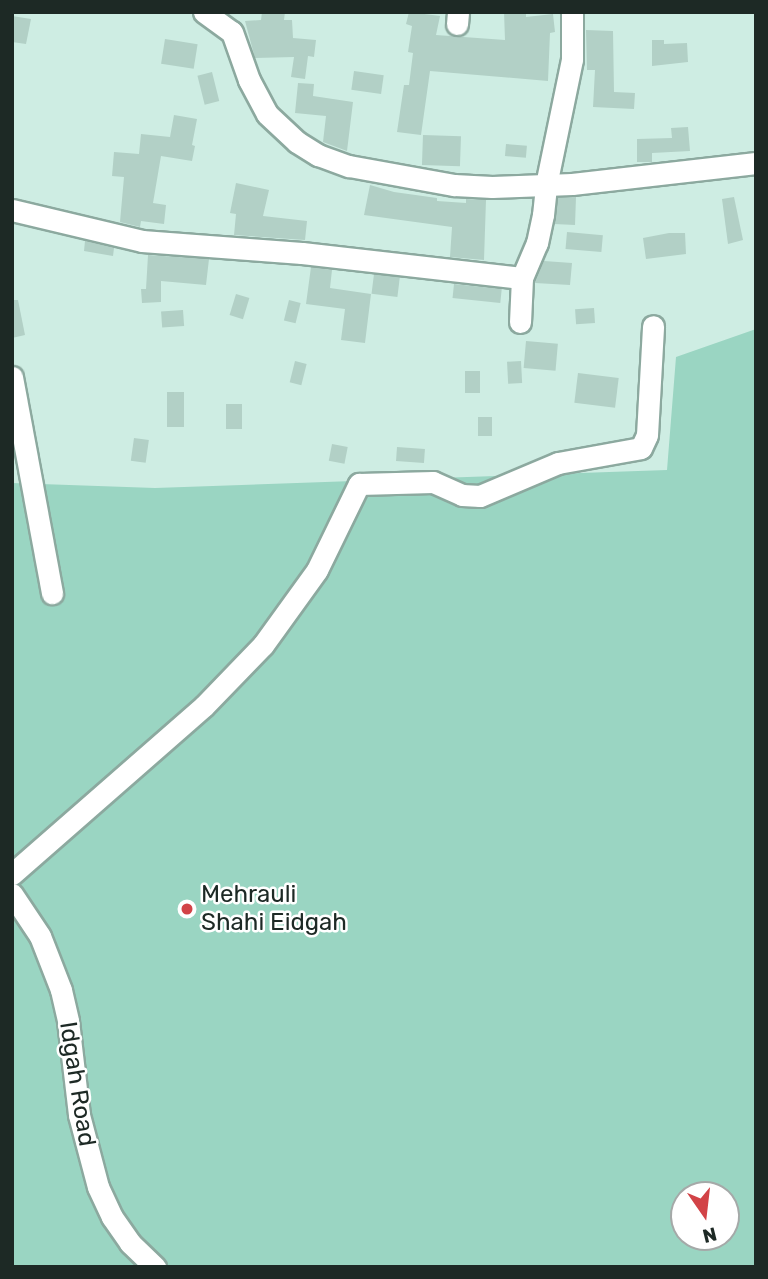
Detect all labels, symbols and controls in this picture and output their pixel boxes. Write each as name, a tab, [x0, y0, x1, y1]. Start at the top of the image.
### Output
place label: Mehrauli Shahi Eidgah	[201, 881, 347, 937]
marker: Mehrauli Shahi Eidgah	[179, 901, 195, 917]
street label: Idgah Road	[53, 1020, 101, 1148]
north arrow	[670, 1181, 740, 1251]
text: N	[700, 1222, 719, 1248]

